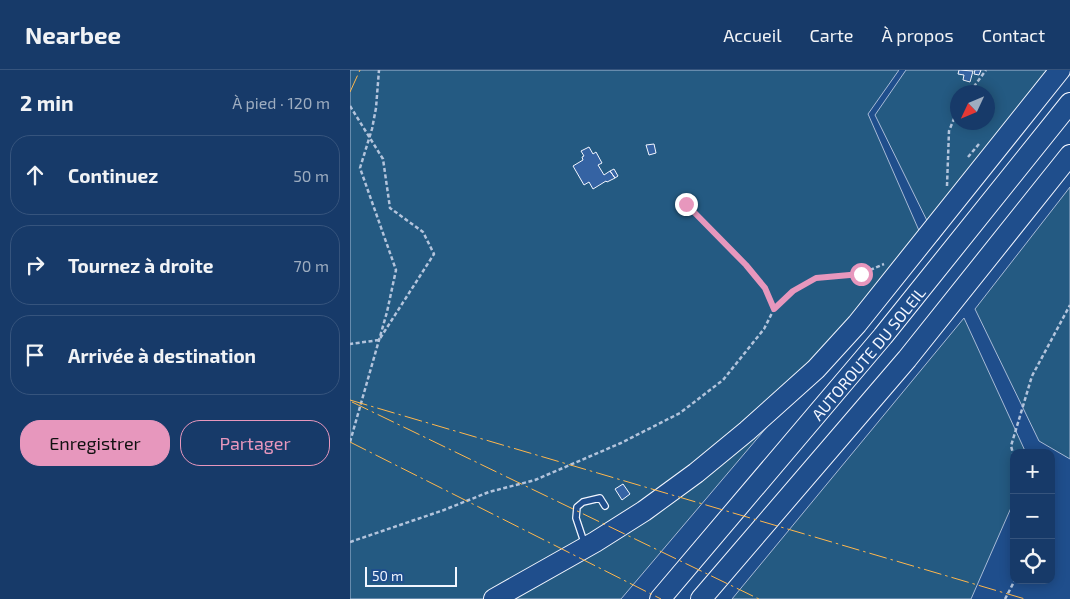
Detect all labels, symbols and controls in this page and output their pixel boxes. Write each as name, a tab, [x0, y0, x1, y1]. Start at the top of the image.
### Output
text: Nearbee	[25, 20, 121, 49]
text: Accueil	[723, 24, 782, 46]
text: Carte	[810, 24, 853, 46]
text: À propos	[881, 24, 954, 46]
text: Contact	[982, 24, 1045, 46]
north arrow	[950, 85, 995, 130]
text: 2 min	[20, 90, 74, 115]
text: À pied · 120 m	[232, 93, 330, 112]
icon: ahead	[21, 161, 49, 189]
text: Continuez	[68, 164, 158, 187]
text: 50 m	[293, 166, 329, 185]
route end	[675, 193, 698, 216]
icon: right	[21, 251, 49, 279]
text: Tournez à droite	[68, 254, 214, 277]
text: 70 m	[294, 256, 329, 275]
route start	[850, 263, 873, 286]
street label: AUTOROUTE DU SOLEIL	[807, 282, 929, 423]
icon: arrive	[21, 341, 49, 369]
text: Arrivée à destination	[68, 344, 256, 367]
button: Enregistrer	[20, 420, 170, 466]
button: Partager	[180, 420, 330, 466]
map controls	[1010, 449, 1055, 584]
button: +	[1010, 449, 1055, 494]
button: −	[1010, 494, 1055, 539]
button: locate	[1010, 539, 1055, 584]
scale bar	[365, 564, 458, 587]
text: 50 m	[372, 567, 403, 584]

